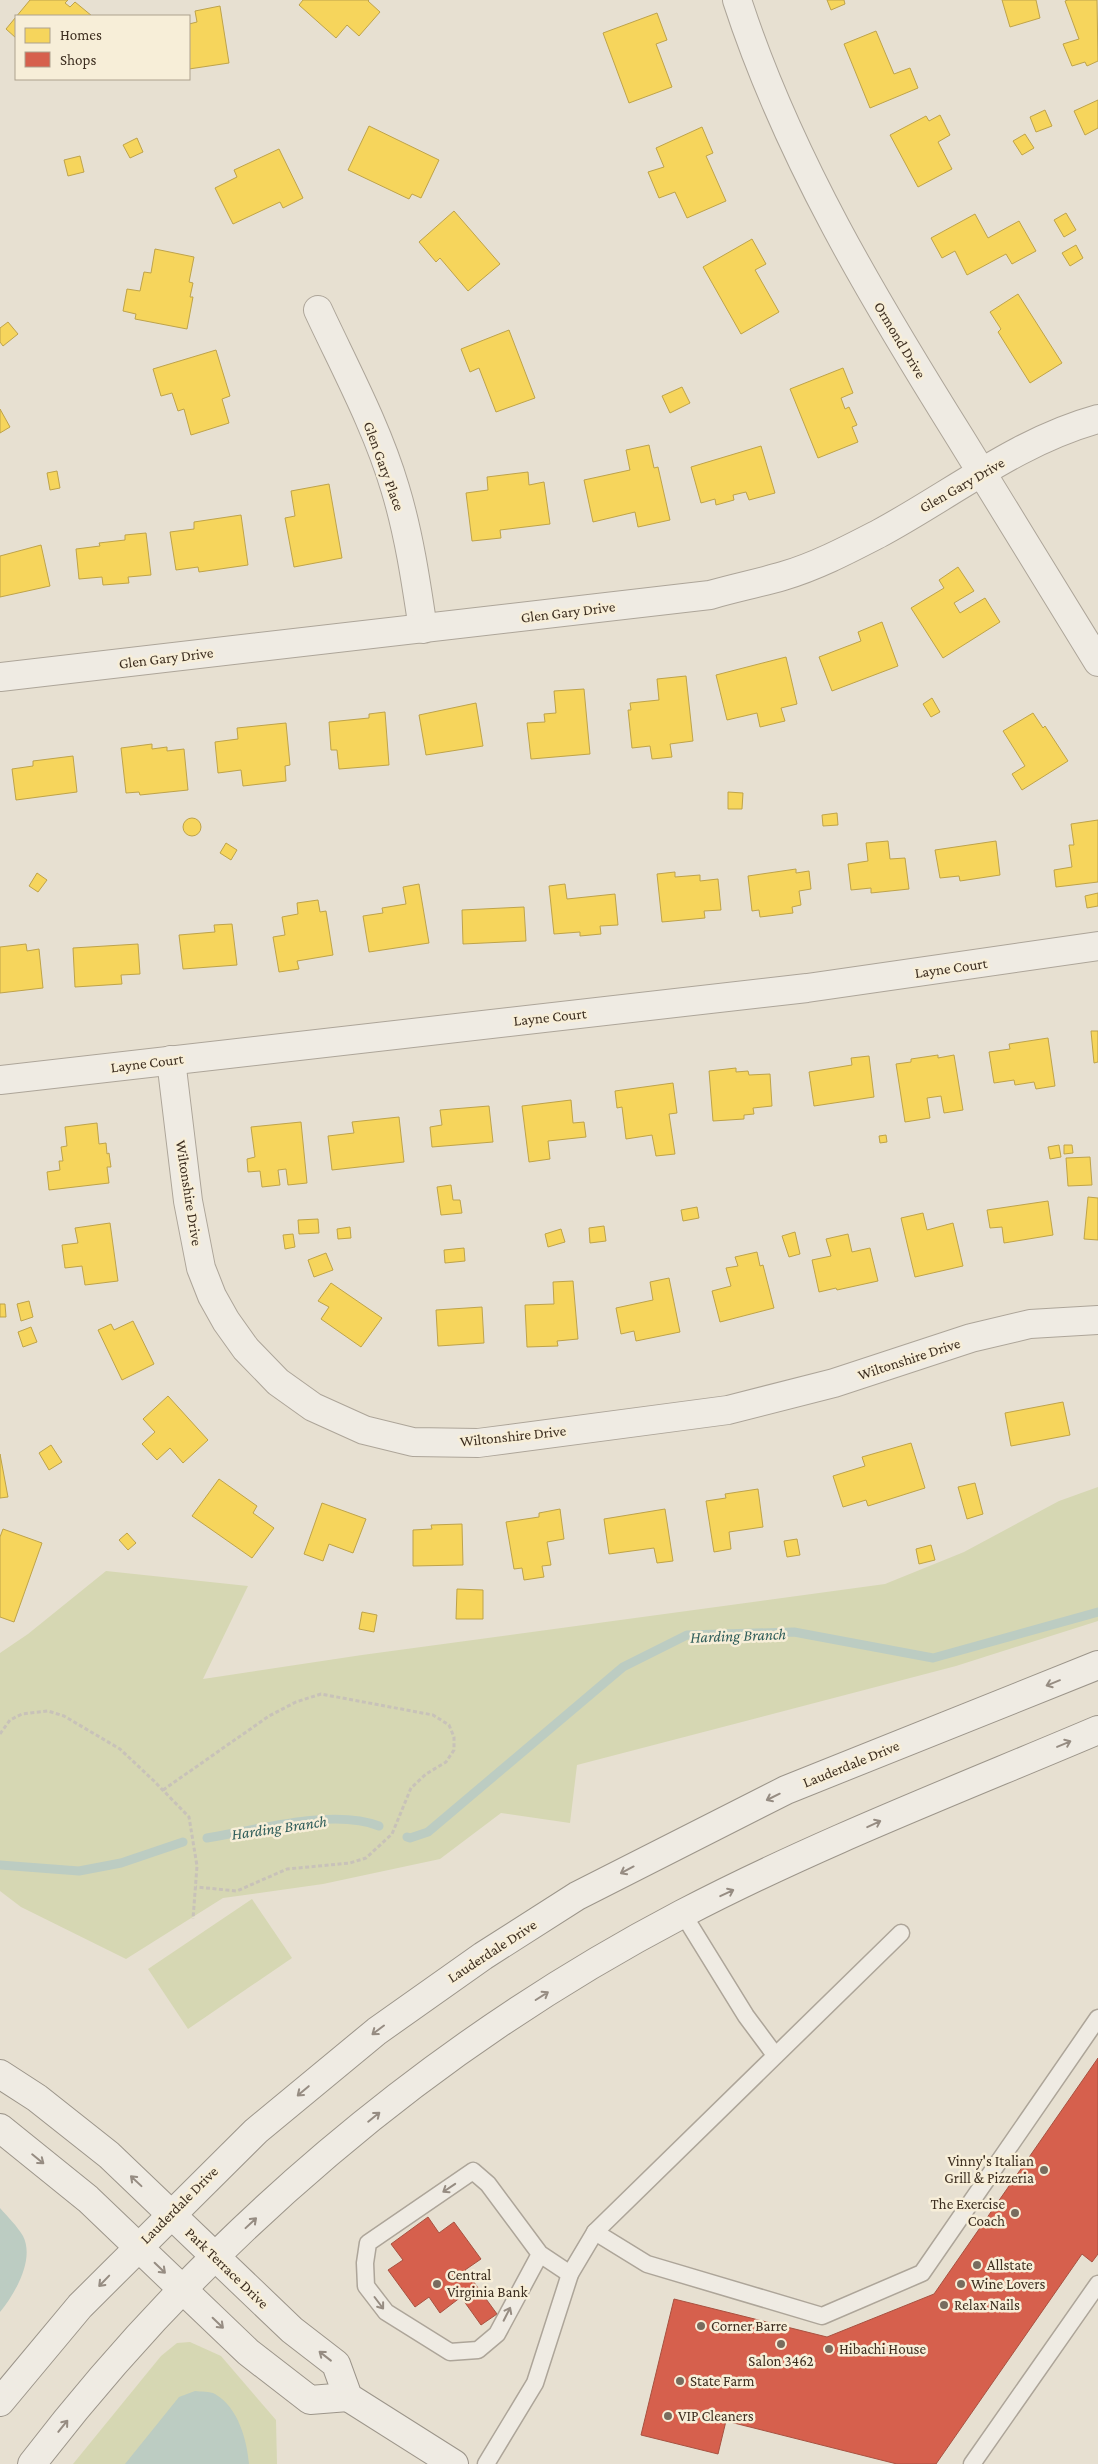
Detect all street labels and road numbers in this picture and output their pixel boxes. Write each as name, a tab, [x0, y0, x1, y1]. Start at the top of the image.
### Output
street label: Ormond Drive	[871, 299, 929, 381]
street label: Glen Gary Place	[360, 419, 408, 513]
street label: Glen Gary Drive	[917, 454, 1008, 517]
street label: Glen Gary Drive	[520, 598, 617, 627]
street label: Glen Gary Drive	[118, 644, 215, 673]
street label: Layne Court	[914, 955, 990, 982]
street label: Layne Court	[513, 1005, 588, 1030]
street label: Layne Court	[110, 1050, 185, 1076]
street label: Wiltonshire Drive	[173, 1139, 205, 1247]
street label: Wiltonshire Drive	[856, 1335, 963, 1383]
street label: Wiltonshire Drive	[459, 1422, 567, 1450]
street label: Lauderdale Drive	[800, 1737, 902, 1791]
street label: Lauderdale Drive	[445, 1916, 540, 1986]
street label: Lauderdale Drive	[137, 2163, 221, 2247]
street label: Park Terrace Drive	[182, 2224, 272, 2312]

